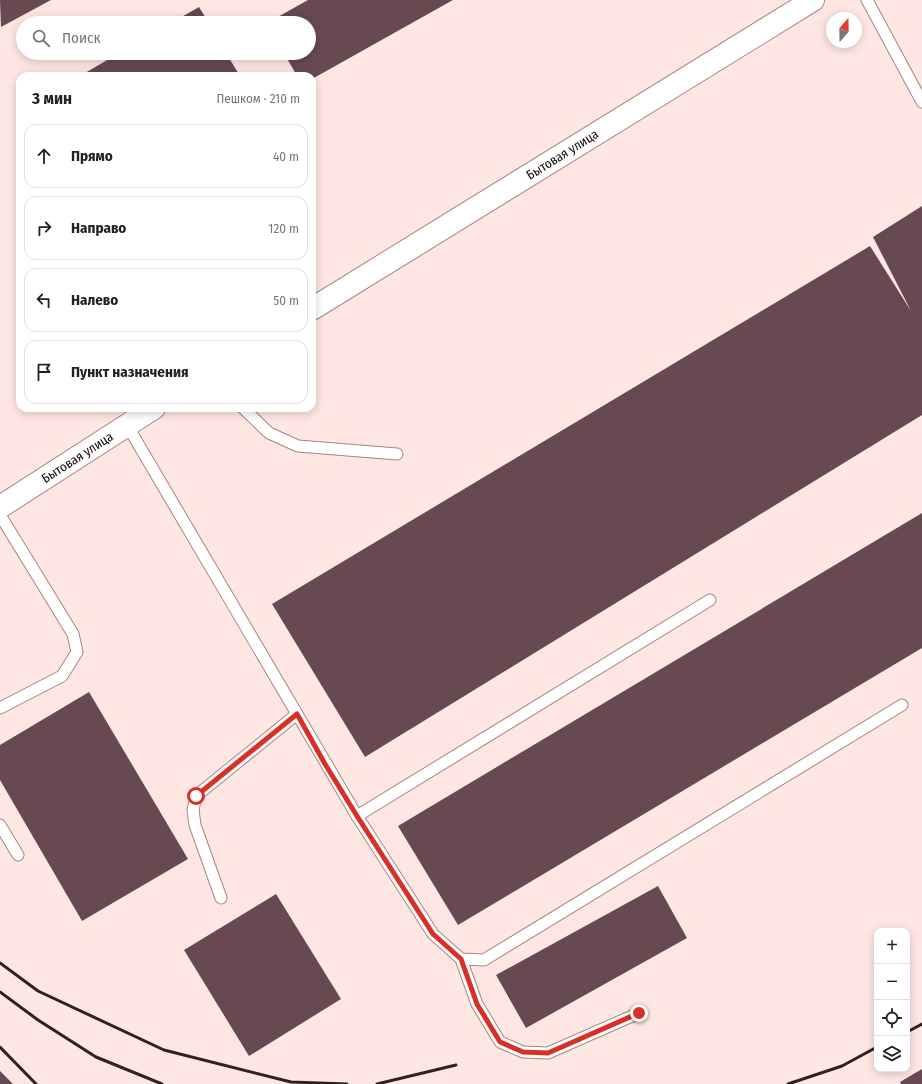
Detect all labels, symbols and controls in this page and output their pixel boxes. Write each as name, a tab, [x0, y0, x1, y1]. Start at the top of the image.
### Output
north arrow	[826, 12, 862, 48]
search box	[16, 16, 316, 60]
icon: search	[30, 27, 52, 49]
text: Поиск	[62, 29, 100, 47]
text: 3 мин	[32, 88, 72, 109]
text: Пешком · 210 m	[217, 91, 300, 106]
street label: Бытовая улица	[523, 126, 601, 183]
icon: ahead	[33, 145, 55, 167]
text: Прямо	[71, 147, 113, 165]
text: 40 m	[273, 149, 299, 164]
icon: right	[33, 217, 55, 239]
text: Направо	[71, 219, 126, 237]
text: 120 m	[268, 221, 299, 236]
icon: left	[33, 289, 55, 311]
text: Налево	[71, 291, 118, 309]
text: 50 m	[273, 293, 299, 308]
icon: arrive	[33, 361, 55, 383]
text: Пункт назначения	[71, 363, 189, 381]
street label: Бытовая улица	[39, 429, 116, 486]
route start	[187, 787, 205, 805]
map controls	[874, 928, 910, 1072]
button: +	[874, 928, 910, 964]
button: −	[874, 964, 910, 1000]
button: locate	[874, 1000, 910, 1036]
route end	[630, 1004, 648, 1022]
button: layers	[874, 1036, 910, 1072]

